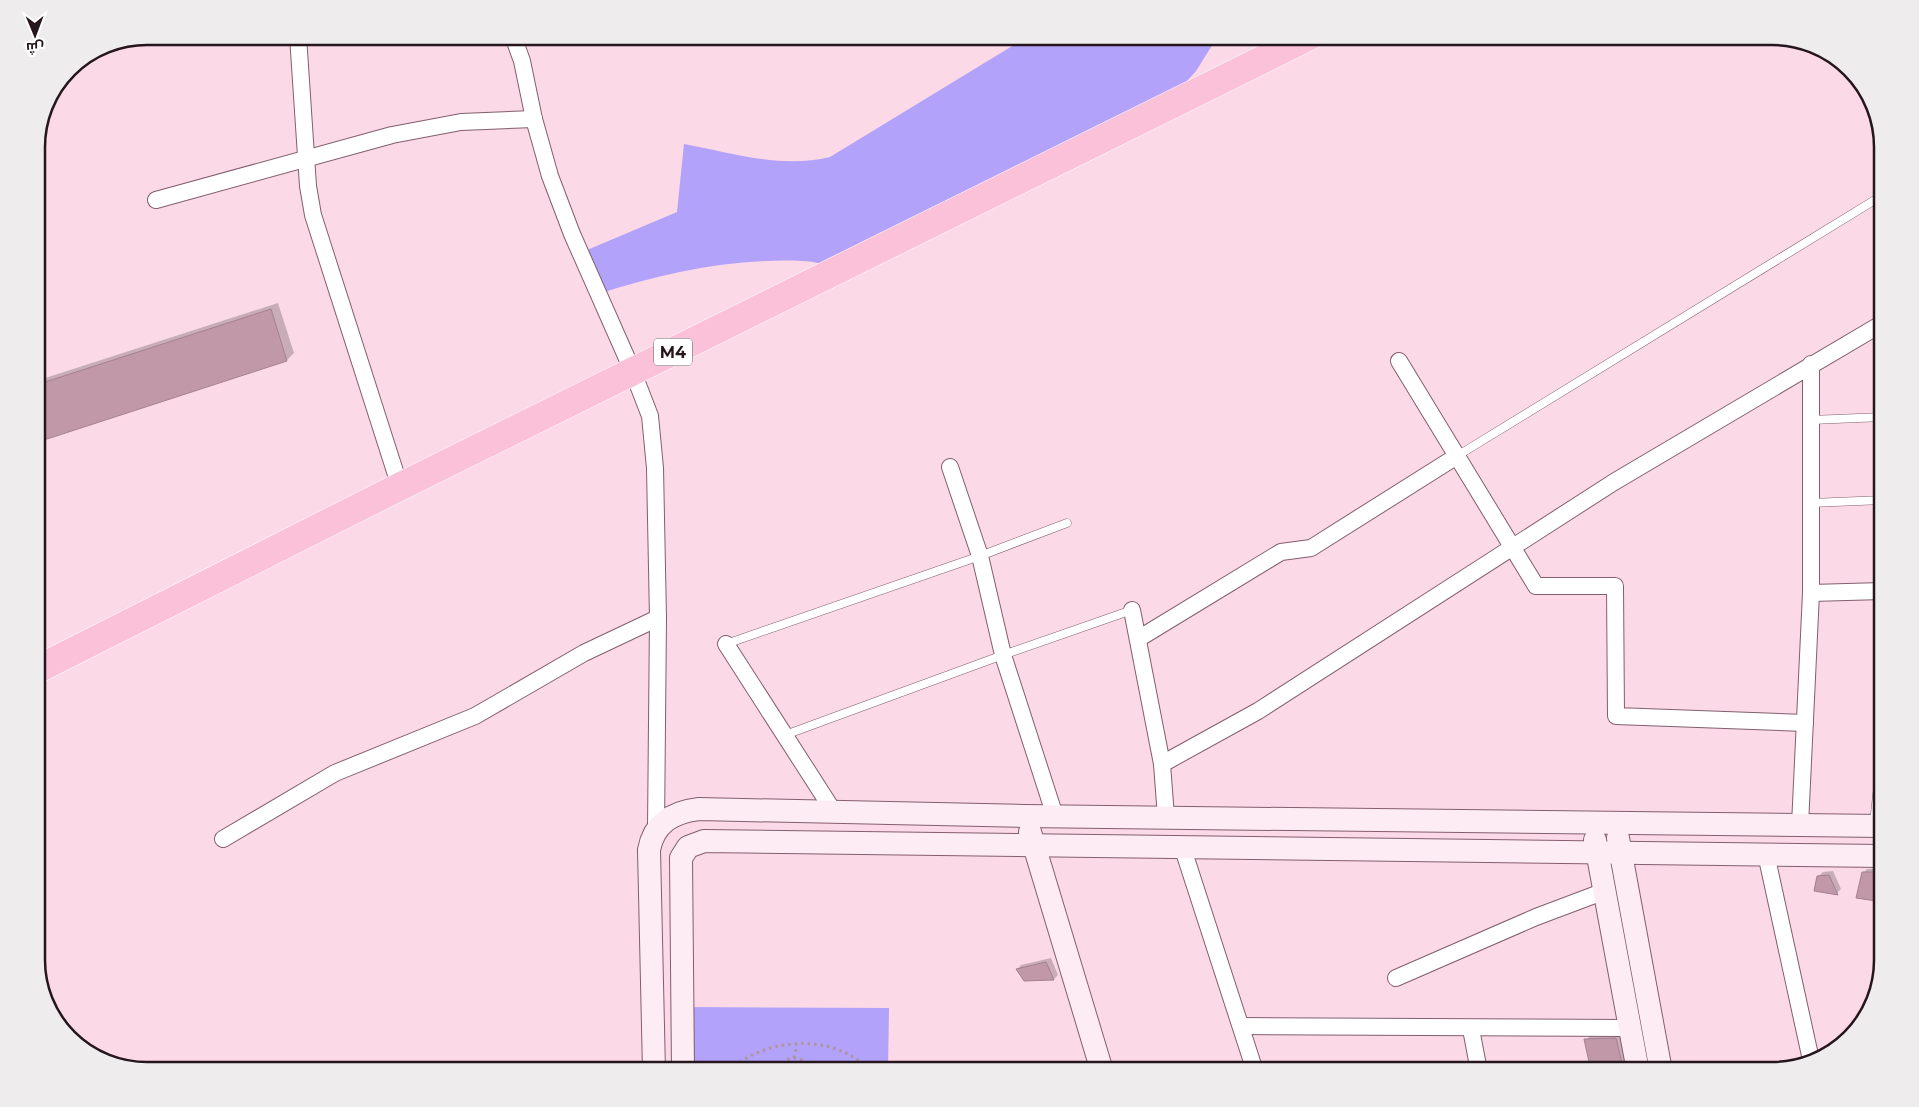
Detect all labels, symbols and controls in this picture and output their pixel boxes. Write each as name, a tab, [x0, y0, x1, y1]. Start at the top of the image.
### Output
north arrow	[10, 10, 60, 60]
text: ش	[26, 39, 44, 57]
road number: M4	[654, 338, 692, 366]

